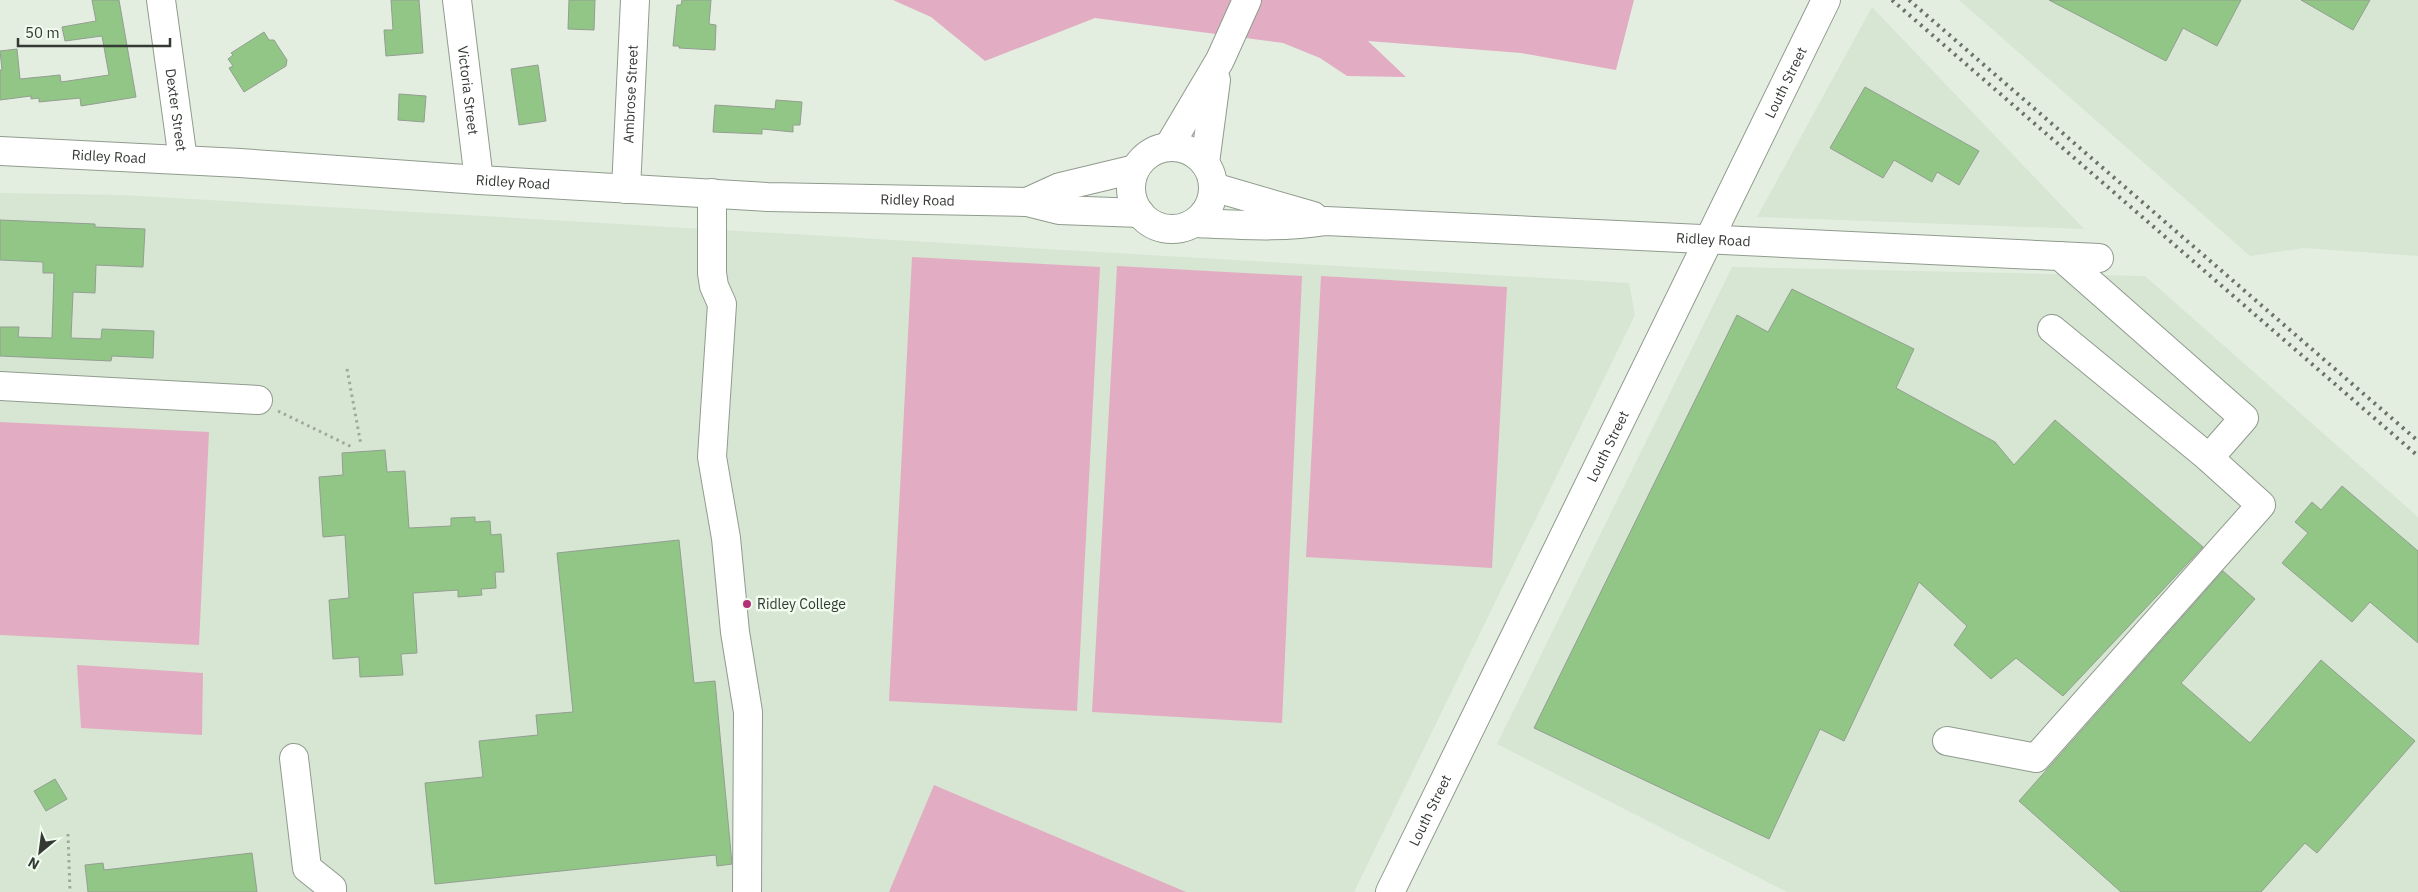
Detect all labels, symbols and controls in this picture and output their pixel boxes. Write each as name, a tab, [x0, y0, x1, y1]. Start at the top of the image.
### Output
scale bar	[18, 15, 170, 47]
text: 50 m	[25, 23, 60, 42]
street label: Ambrose Street	[619, 44, 642, 144]
street label: Louth Street	[1761, 44, 1811, 121]
street label: Victoria Street	[454, 45, 482, 136]
street label: Dexter Street	[162, 67, 191, 153]
street label: Ridley Road	[71, 146, 147, 167]
street label: Ridley Road	[475, 171, 551, 193]
street label: Ridley Road	[880, 190, 955, 210]
street label: Ridley Road	[1676, 229, 1751, 250]
street label: Louth Street	[1583, 408, 1633, 485]
place label: Ridley College	[757, 595, 846, 613]
marker: Ridley College	[741, 598, 753, 610]
street label: Louth Street	[1405, 771, 1455, 849]
north arrow	[15, 827, 65, 877]
text: N	[25, 853, 42, 874]

